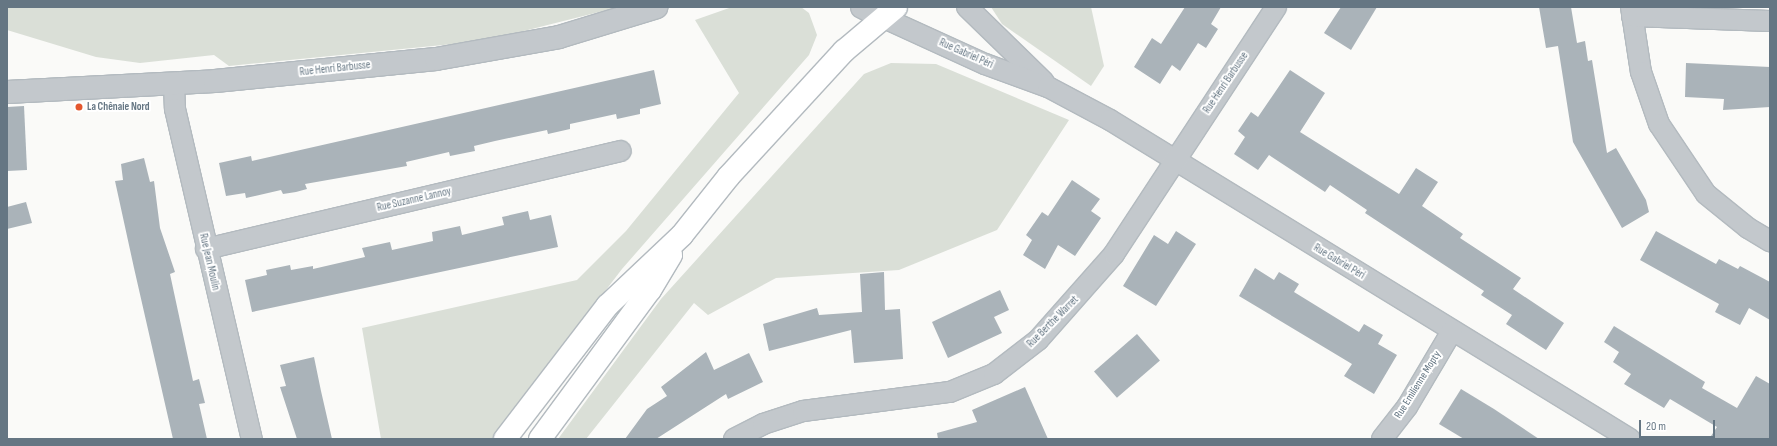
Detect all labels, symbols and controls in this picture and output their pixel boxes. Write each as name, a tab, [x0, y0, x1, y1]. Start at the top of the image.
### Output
street label: Rue Gabriel Péri	[937, 36, 995, 72]
street label: Rue Henri Barbusse	[1201, 50, 1251, 116]
street label: Rue Henri Barbusse	[299, 59, 371, 79]
place label: La Chênaie Nord	[87, 100, 150, 114]
marker: La Chênaie Nord	[74, 102, 84, 112]
street label: Rue Suzanne Lannoy	[376, 185, 452, 215]
street label: Rue Jean Moulin	[196, 232, 222, 292]
street label: Rue Gabriel Péri	[1311, 241, 1367, 283]
street label: Rue Berthe Warret	[1024, 293, 1082, 351]
street label: Rue Emilienne Mopty	[1392, 349, 1444, 421]
scale bar	[1641, 412, 1717, 438]
text: 20 m	[1646, 419, 1666, 434]

